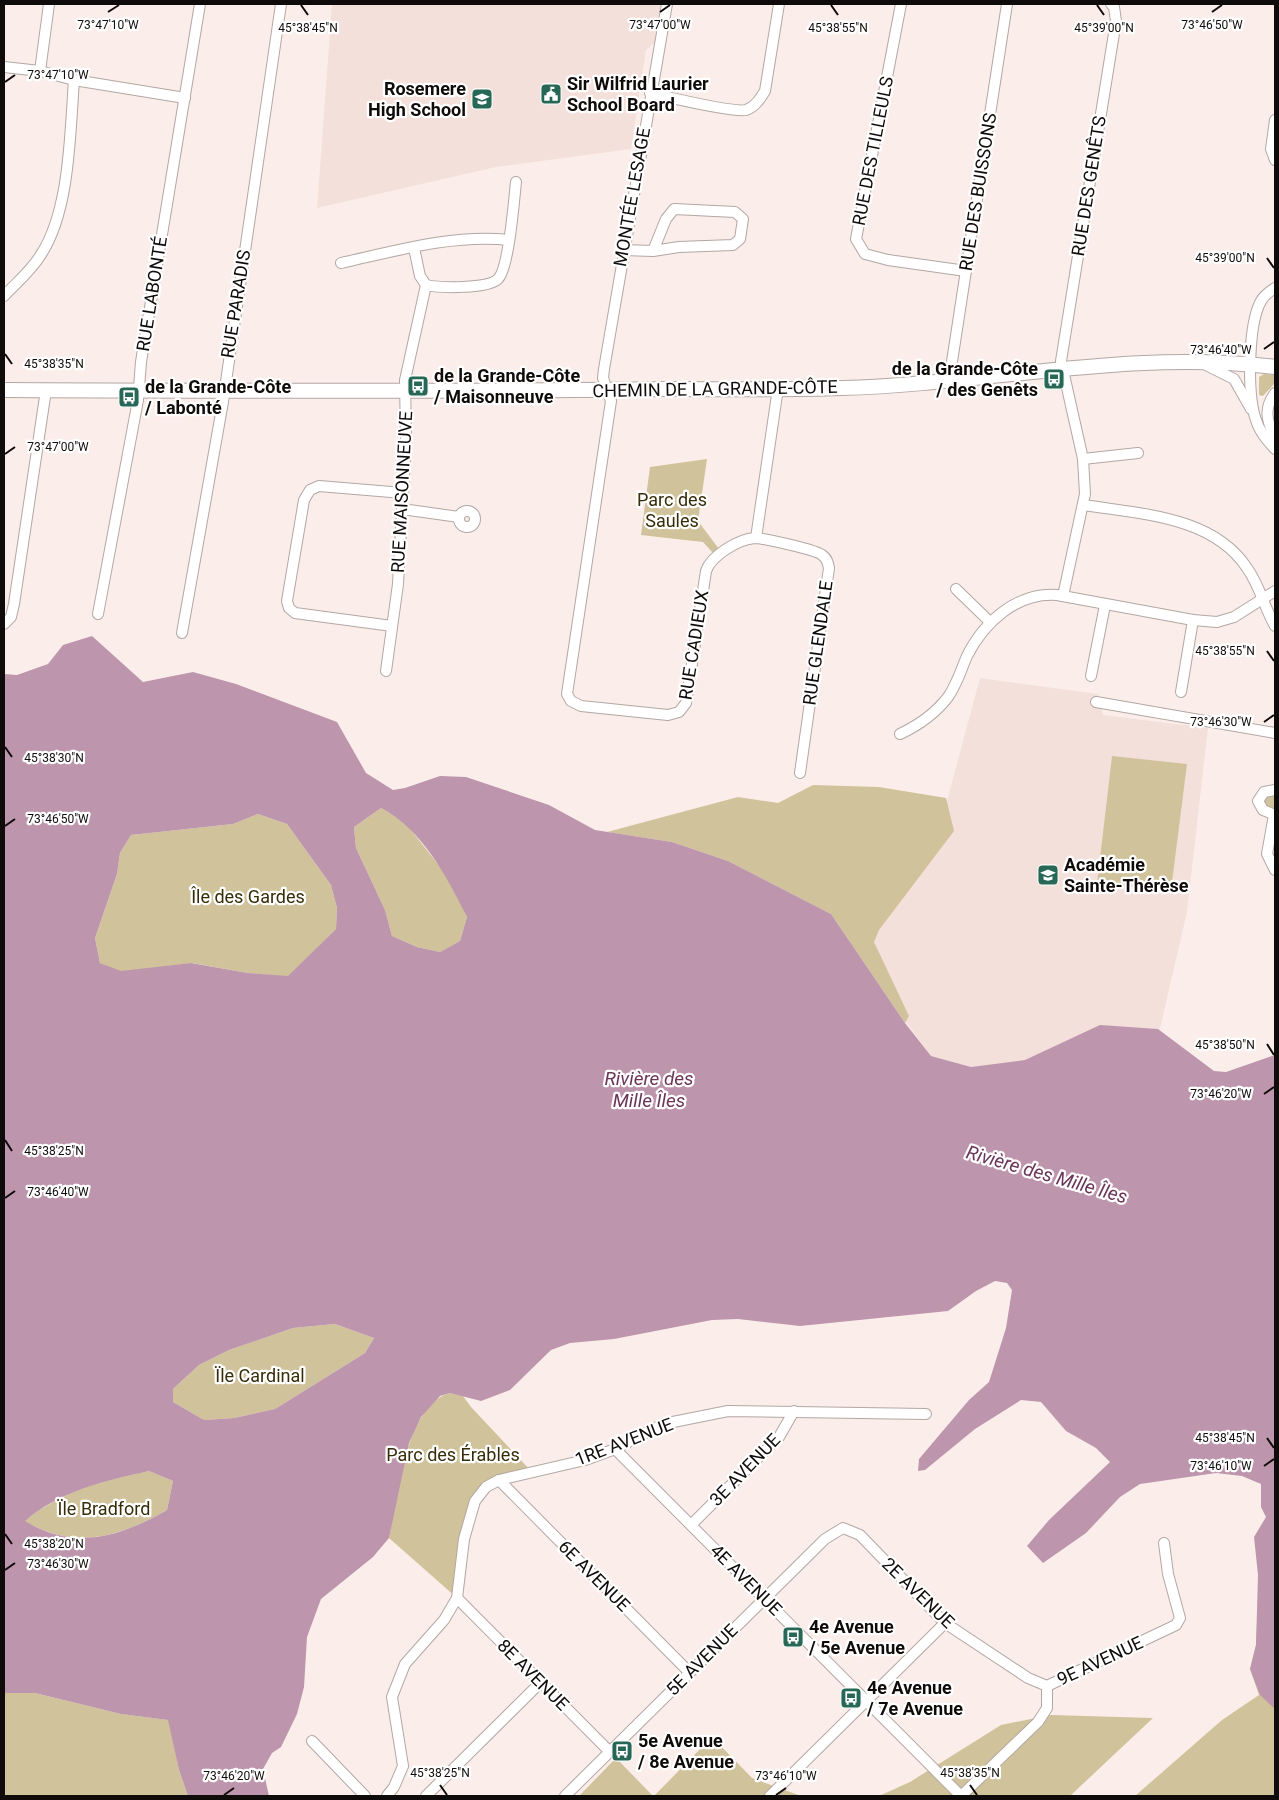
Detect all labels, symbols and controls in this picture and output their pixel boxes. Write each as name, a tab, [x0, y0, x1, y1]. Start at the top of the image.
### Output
text: 73°47'10"W	[77, 18, 139, 32]
text: 73°47'00"W	[629, 18, 691, 32]
text: 73°46'50"W	[1181, 18, 1243, 32]
text: 45°38'45"N	[278, 21, 338, 35]
text: 45°38'55"N	[808, 21, 868, 35]
text: 45°39'00"N	[1074, 21, 1134, 35]
text: 73°47'10"W	[27, 68, 89, 82]
place label: Sir Wilfrid Laurier School Board	[567, 73, 709, 115]
street label: RUE DES TILLEULS	[848, 74, 897, 227]
place label: Rosemere High School	[368, 78, 466, 120]
public building icon: Sir Wilfrid Laurier School Board	[539, 82, 563, 106]
school or university icon: Rosemere High School	[470, 87, 494, 111]
street label: RUE DES BUISSONS	[955, 111, 1000, 272]
street label: RUE DES GENÊTS	[1067, 114, 1110, 258]
street label: MONTÉE LESAGE	[609, 126, 654, 268]
street label: RUE LABONTÉ	[132, 235, 171, 353]
street label: RUE PARADIS	[217, 248, 254, 360]
text: 45°39'00"N	[1195, 251, 1255, 265]
text: 73°46'40"W	[1190, 343, 1252, 357]
text: 45°38'35"N	[24, 357, 84, 371]
place label: de la Grande-Côte / des Genêts	[892, 358, 1038, 400]
place label: de la Grande-Côte / Maisonneuve	[433, 365, 580, 407]
bus stop icon: de la Grande-Côte / des Genêts	[1042, 367, 1066, 391]
bus stop icon: de la Grande-Côte / Maisonneuve	[406, 374, 430, 398]
place label: de la Grande-Côte / Labonté	[144, 376, 291, 418]
street label: CHEMIN DE LA GRANDE-CÔTE	[592, 376, 838, 401]
bus stop icon: de la Grande-Côte / Labonté	[117, 385, 141, 409]
street label: RUE MAISONNEUVE	[387, 410, 416, 574]
text: 73°47'00"W	[27, 440, 89, 454]
park label: Parc des Saules	[637, 489, 707, 531]
street label: RUE GLENDALE	[798, 579, 837, 707]
street label: RUE CADIEUX	[674, 589, 713, 701]
text: 45°38'55"N	[1195, 644, 1255, 658]
text: 73°46'30"W	[1190, 715, 1252, 729]
text: 45°38'30"N	[24, 751, 84, 765]
text: 73°46'50"W	[27, 812, 89, 826]
place label: Académie Sainte-Thérèse	[1064, 854, 1189, 896]
school or university icon: Académie Sainte-Thérèse	[1036, 863, 1060, 887]
park label: Île des Gardes	[190, 886, 305, 907]
text: 45°38'50"N	[1195, 1038, 1255, 1052]
water label: Rivière des Mille Îles	[604, 1067, 694, 1112]
text: 73°46'20"W	[1190, 1087, 1252, 1101]
water label: Rivière des Mille Îles	[964, 1140, 1130, 1208]
text: 45°38'25"N	[24, 1144, 84, 1158]
text: 73°46'40"W	[27, 1185, 89, 1199]
park label: Ïle Cardinal	[214, 1365, 305, 1386]
street label: 1RE AVENUE	[572, 1413, 676, 1470]
street label: 3E AVENUE	[705, 1429, 784, 1510]
text: 45°38'45"N	[1195, 1431, 1255, 1445]
park label: Parc des Érables	[386, 1444, 520, 1465]
text: 73°46'10"W	[1190, 1459, 1252, 1473]
park label: Ïle Bradford	[57, 1498, 150, 1519]
street label: 6E AVENUE	[554, 1536, 634, 1616]
text: 45°38'20"N	[24, 1537, 84, 1551]
street label: 4E AVENUE	[706, 1540, 786, 1620]
street label: 2E AVENUE	[878, 1553, 959, 1632]
text: 73°46'30"W	[27, 1557, 89, 1571]
place label: 4e Avenue / 5e Avenue	[808, 1616, 905, 1658]
street label: 5E AVENUE	[662, 1620, 742, 1700]
bus stop icon: 4e Avenue / 5e Avenue	[781, 1625, 805, 1649]
street label: 9E AVENUE	[1054, 1632, 1146, 1690]
street label: 8E AVENUE	[493, 1635, 573, 1715]
place label: 4e Avenue / 7e Avenue	[866, 1677, 963, 1719]
bus stop icon: 4e Avenue / 7e Avenue	[839, 1686, 863, 1710]
place label: 5e Avenue / 8e Avenue	[637, 1730, 734, 1772]
bus stop icon: 5e Avenue / 8e Avenue	[610, 1739, 634, 1763]
text: 45°38'25"N	[410, 1766, 470, 1780]
text: 45°38'35"N	[940, 1766, 1000, 1780]
text: 73°46'20"W	[203, 1769, 265, 1783]
text: 73°46'10"W	[755, 1769, 817, 1783]

